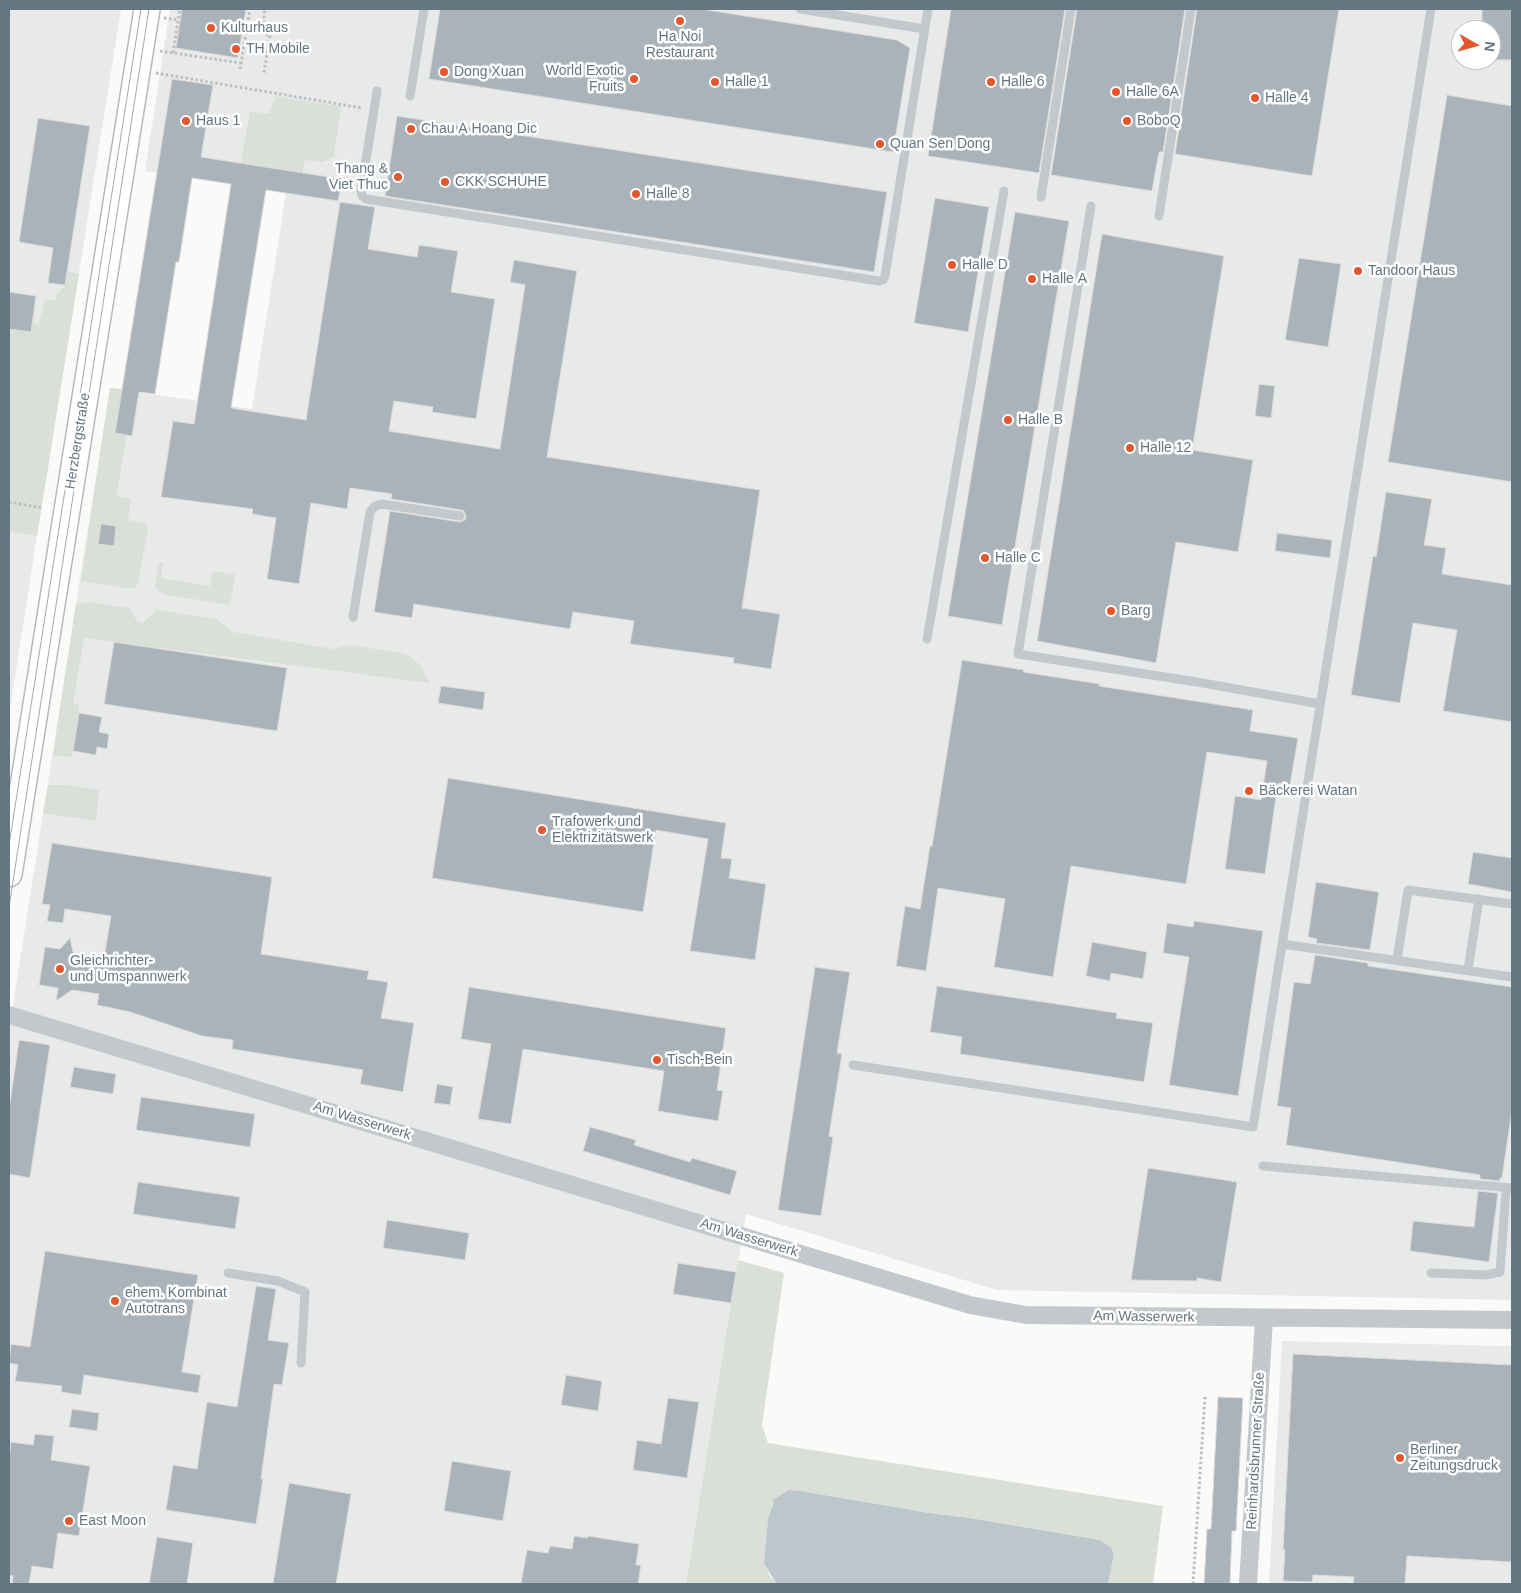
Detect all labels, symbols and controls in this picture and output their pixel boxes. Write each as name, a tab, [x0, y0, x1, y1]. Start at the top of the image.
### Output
marker: Ha Noi Restaurant	[674, 15, 686, 27]
place label: Kulturhaus	[221, 20, 288, 36]
north arrow	[1451, 20, 1501, 70]
marker: Kulturhaus	[205, 22, 217, 34]
place label: Ha Noi Restaurant	[646, 29, 714, 62]
place label: TH Mobile	[246, 41, 310, 57]
text: N	[1481, 41, 1498, 53]
marker: TH Mobile	[230, 43, 242, 55]
place label: World Exotic Fruits	[546, 63, 624, 95]
place label: Dong Xuan	[454, 64, 524, 80]
marker: Dong Xuan	[438, 66, 450, 78]
marker: World Exotic Fruits	[628, 73, 640, 85]
place label: Halle 1	[725, 74, 769, 90]
place label: Halle 6	[1001, 74, 1045, 90]
marker: Halle 1	[709, 76, 721, 88]
marker: Halle 6	[985, 76, 997, 88]
place label: Halle 6A	[1126, 84, 1179, 100]
marker: Halle 6A	[1110, 86, 1122, 98]
place label: Halle 4	[1265, 90, 1309, 106]
marker: Halle 4	[1249, 92, 1261, 104]
place label: Haus 1	[196, 113, 240, 129]
place label: BoboQ	[1137, 113, 1181, 129]
marker: Haus 1	[180, 115, 192, 127]
marker: BoboQ	[1121, 115, 1133, 127]
place label: Chau A Hoang Dic	[421, 121, 537, 137]
marker: Chau A Hoang Dic	[405, 123, 417, 135]
place label: Quan Sen Dong	[890, 136, 990, 152]
marker: Quan Sen Dong	[874, 138, 886, 150]
place label: Thang & Viet Thuc	[329, 161, 388, 193]
marker: Thang & Viet Thuc	[392, 171, 404, 183]
place label: CKK SCHUHE	[455, 174, 547, 190]
marker: CKK SCHUHE	[439, 176, 451, 188]
place label: Halle 8	[646, 186, 690, 202]
marker: Halle 8	[630, 188, 642, 200]
place label: Halle D	[962, 257, 1008, 273]
marker: Halle D	[946, 259, 958, 271]
place label: Tandoor Haus	[1368, 263, 1455, 279]
marker: Tandoor Haus	[1352, 265, 1364, 277]
place label: Halle A	[1042, 271, 1087, 287]
marker: Halle A	[1026, 273, 1038, 285]
street label: Herzbergstraße	[62, 392, 94, 490]
place label: Halle B	[1018, 412, 1063, 428]
marker: Halle B	[1002, 414, 1014, 426]
place label: Halle 12	[1140, 440, 1191, 456]
marker: Halle 12	[1124, 442, 1136, 454]
place label: Halle C	[995, 550, 1041, 566]
marker: Halle C	[979, 552, 991, 564]
place label: Barg	[1121, 603, 1151, 619]
marker: Barg	[1105, 605, 1117, 617]
place label: Bäckerei Watan	[1259, 783, 1357, 799]
marker: Bäckerei Watan	[1243, 785, 1255, 797]
place label: Trafowerk und Elektrizitätswerk	[552, 814, 653, 846]
marker: Trafowerk und Elektrizitätswerk	[536, 824, 548, 836]
place label: Gleichrichter- und Umspannwerk	[70, 953, 187, 986]
marker: Gleichrichter- und Umspannwerk	[54, 963, 66, 975]
place label: Tisch-Bein	[667, 1052, 733, 1068]
marker: Tisch-Bein	[651, 1054, 663, 1066]
street label: Am Wasserwerk	[311, 1098, 413, 1144]
street label: Am Wasserwerk	[698, 1215, 800, 1261]
place label: ehem. Kombinat Autotrans	[125, 1285, 227, 1318]
marker: ehem. Kombinat Autotrans	[109, 1295, 121, 1307]
street label: Am Wasserwerk	[1093, 1308, 1195, 1326]
street label: Reinhardsbrunner Straße	[1243, 1372, 1269, 1530]
place label: Berliner Zeitungsdruck	[1410, 1442, 1498, 1474]
marker: Berliner Zeitungsdruck	[1394, 1452, 1406, 1464]
place label: East Moon	[79, 1513, 146, 1529]
marker: East Moon	[63, 1515, 75, 1527]

